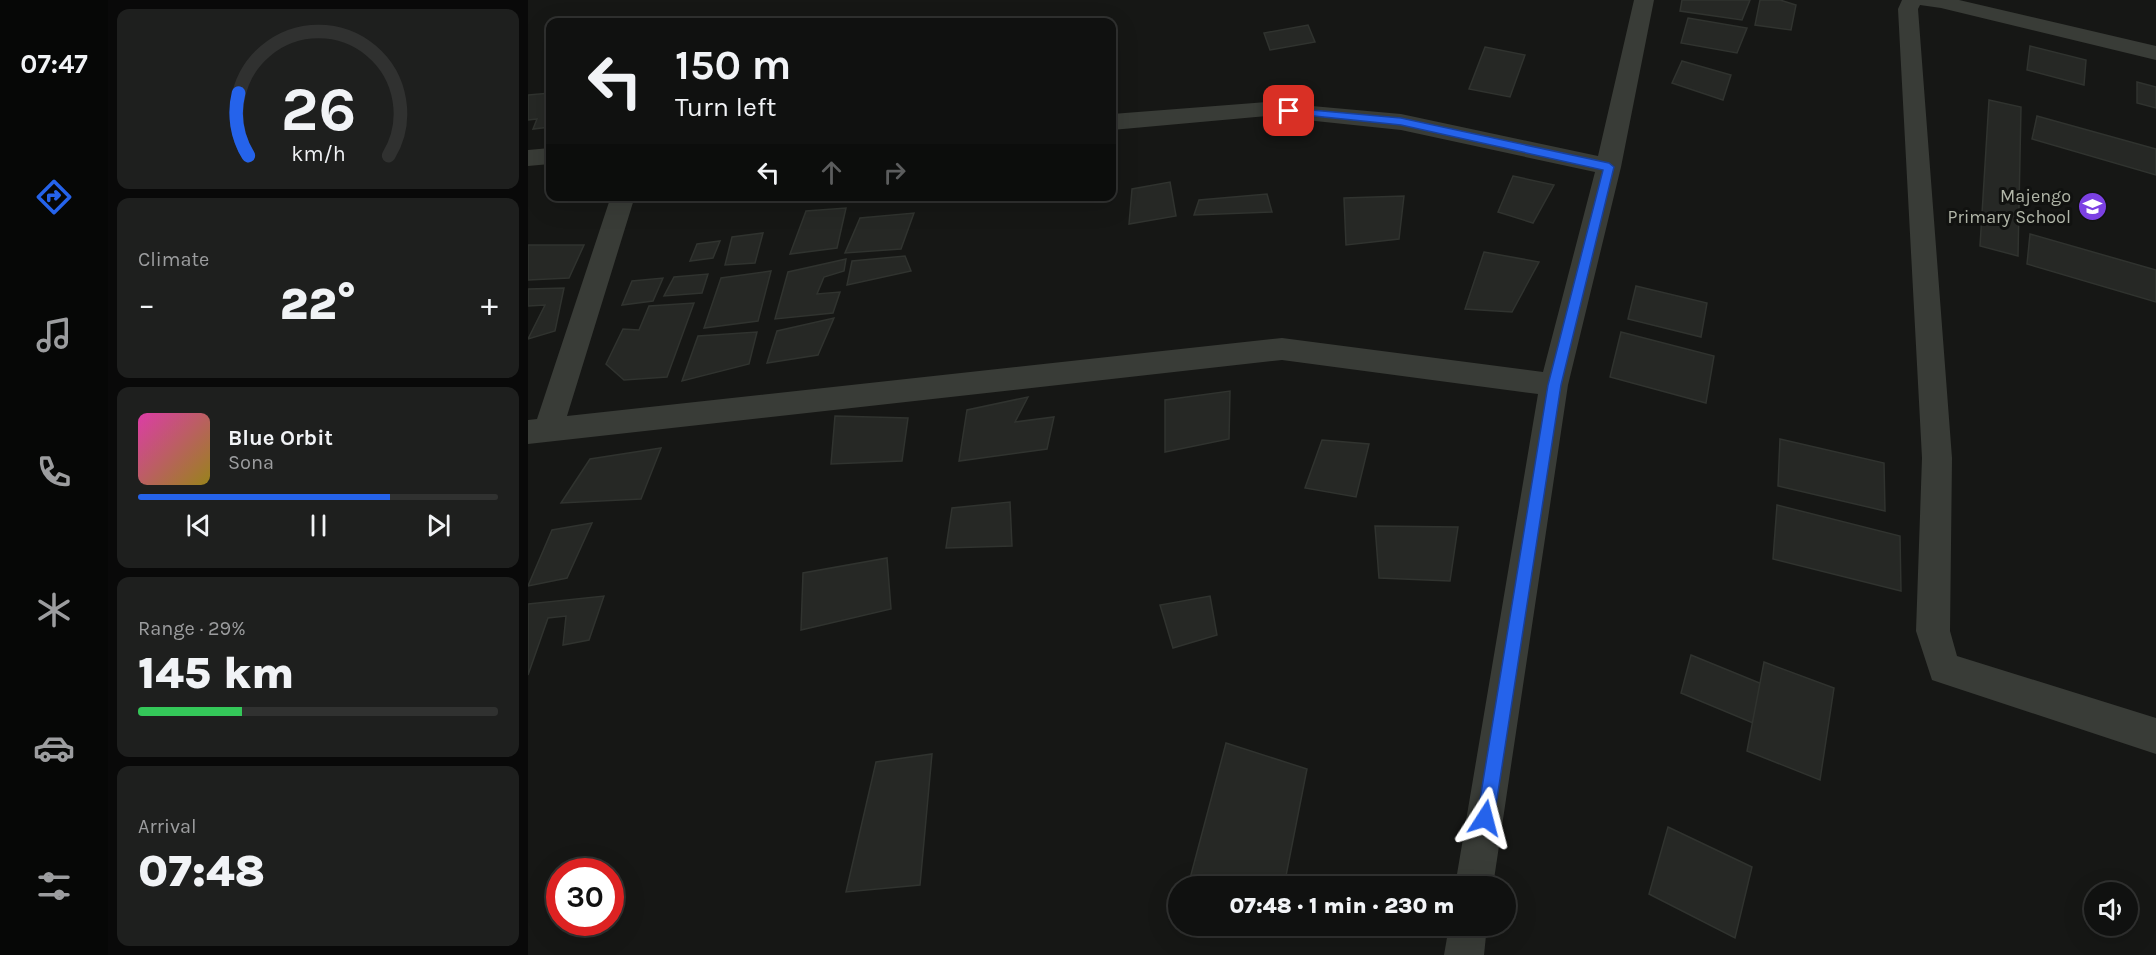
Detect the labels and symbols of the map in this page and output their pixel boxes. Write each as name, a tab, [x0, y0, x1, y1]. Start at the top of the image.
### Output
pin	[1263, 85, 1314, 136]
place label: Majengo Primary School	[1948, 185, 2071, 228]
school or university icon: Majengo Primary School	[2076, 190, 2108, 222]
position arrow	[1453, 786, 1517, 850]
speed limit sign: 30	[546, 858, 624, 936]

